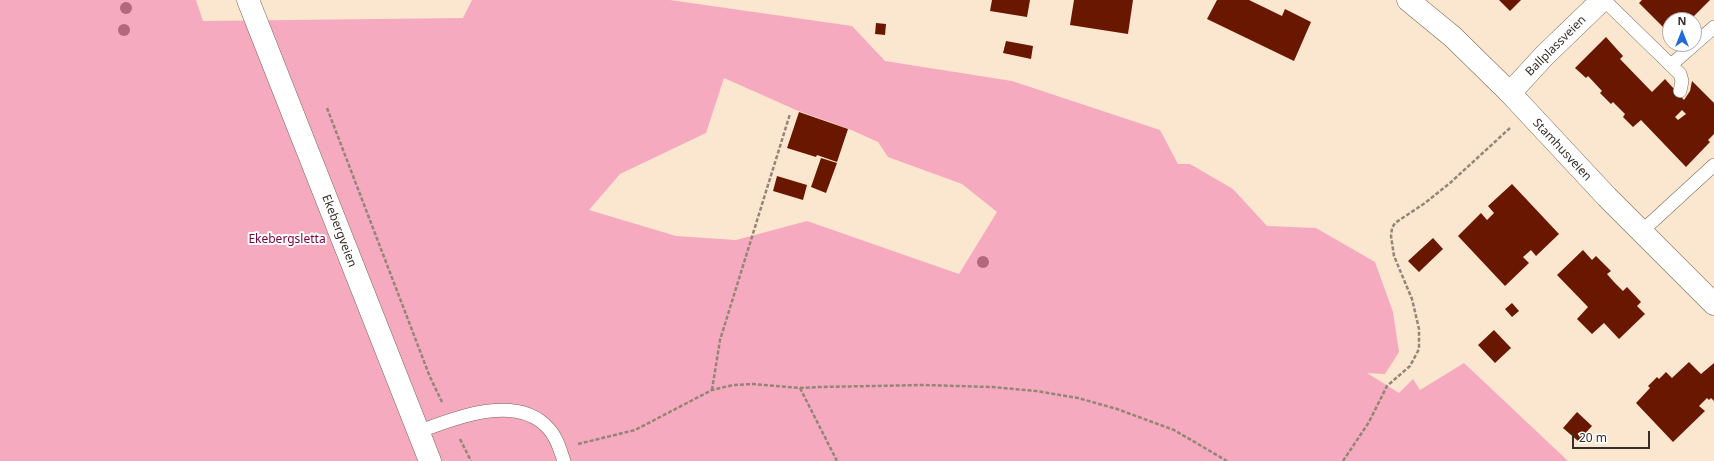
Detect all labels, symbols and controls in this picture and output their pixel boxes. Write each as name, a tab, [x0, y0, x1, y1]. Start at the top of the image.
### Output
north arrow	[1662, 12, 1702, 52]
street label: Ballplassveien	[1523, 13, 1589, 79]
text: N	[1678, 13, 1686, 28]
street label: Stamhusveien	[1530, 116, 1594, 184]
street label: Ekebergveien	[319, 193, 359, 269]
park label: Ekebergsletta	[248, 233, 326, 247]
scale bar	[1574, 423, 1652, 449]
text: 20 m	[1579, 429, 1607, 446]

